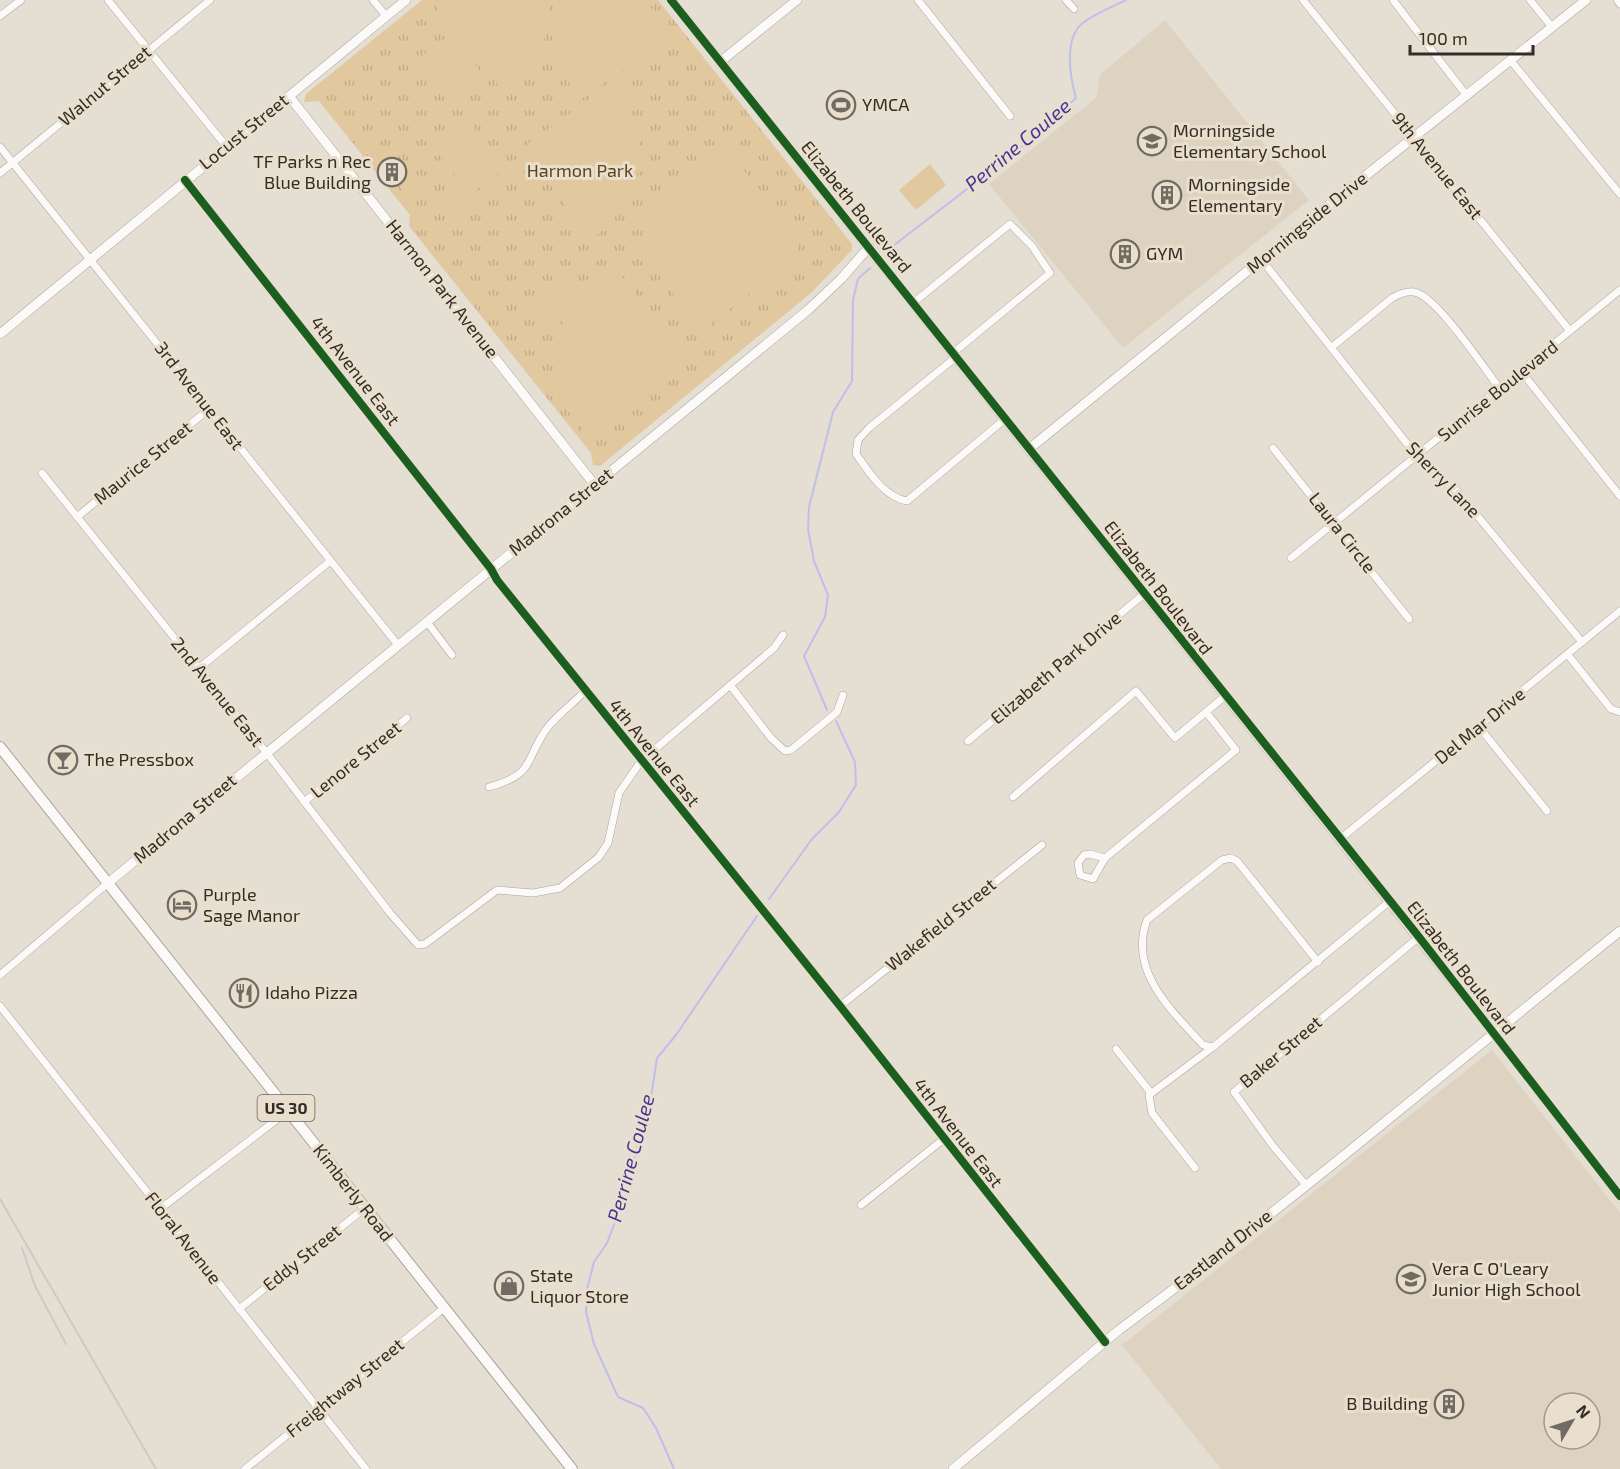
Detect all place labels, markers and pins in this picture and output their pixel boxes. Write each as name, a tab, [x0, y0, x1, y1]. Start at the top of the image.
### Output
sports icon: YMCA	[825, 89, 857, 121]
place label: YMCA	[862, 93, 910, 115]
place label: Morningside Elementary School	[1173, 119, 1327, 162]
school or university icon: Morningside Elementary School	[1136, 125, 1168, 157]
place label: TF Parks n Rec Blue Building	[253, 150, 371, 193]
building icon: TF Parks n Rec Blue Building	[376, 156, 408, 188]
place label: Morningside Elementary	[1188, 173, 1290, 216]
building icon: Morningside Elementary	[1151, 179, 1183, 211]
building icon: GYM	[1109, 238, 1141, 270]
place label: GYM	[1146, 242, 1183, 264]
bar icon: The Pressbox	[47, 744, 79, 776]
place label: The Pressbox	[84, 748, 194, 770]
place label: Purple Sage Manor	[203, 883, 300, 926]
hotel icon: Purple Sage Manor	[166, 889, 198, 921]
restaurant icon: Idaho Pizza	[228, 977, 260, 1009]
place label: Idaho Pizza	[265, 981, 358, 1003]
place label: Vera C O'Leary Junior High School	[1432, 1257, 1581, 1300]
school or university icon: Vera C O'Leary Junior High School	[1395, 1263, 1427, 1295]
place label: State Liquor Store	[530, 1264, 629, 1307]
shop icon: State Liquor Store	[493, 1270, 525, 1302]
building icon: B Building	[1433, 1388, 1465, 1420]
place label: B Building	[1346, 1392, 1428, 1414]

